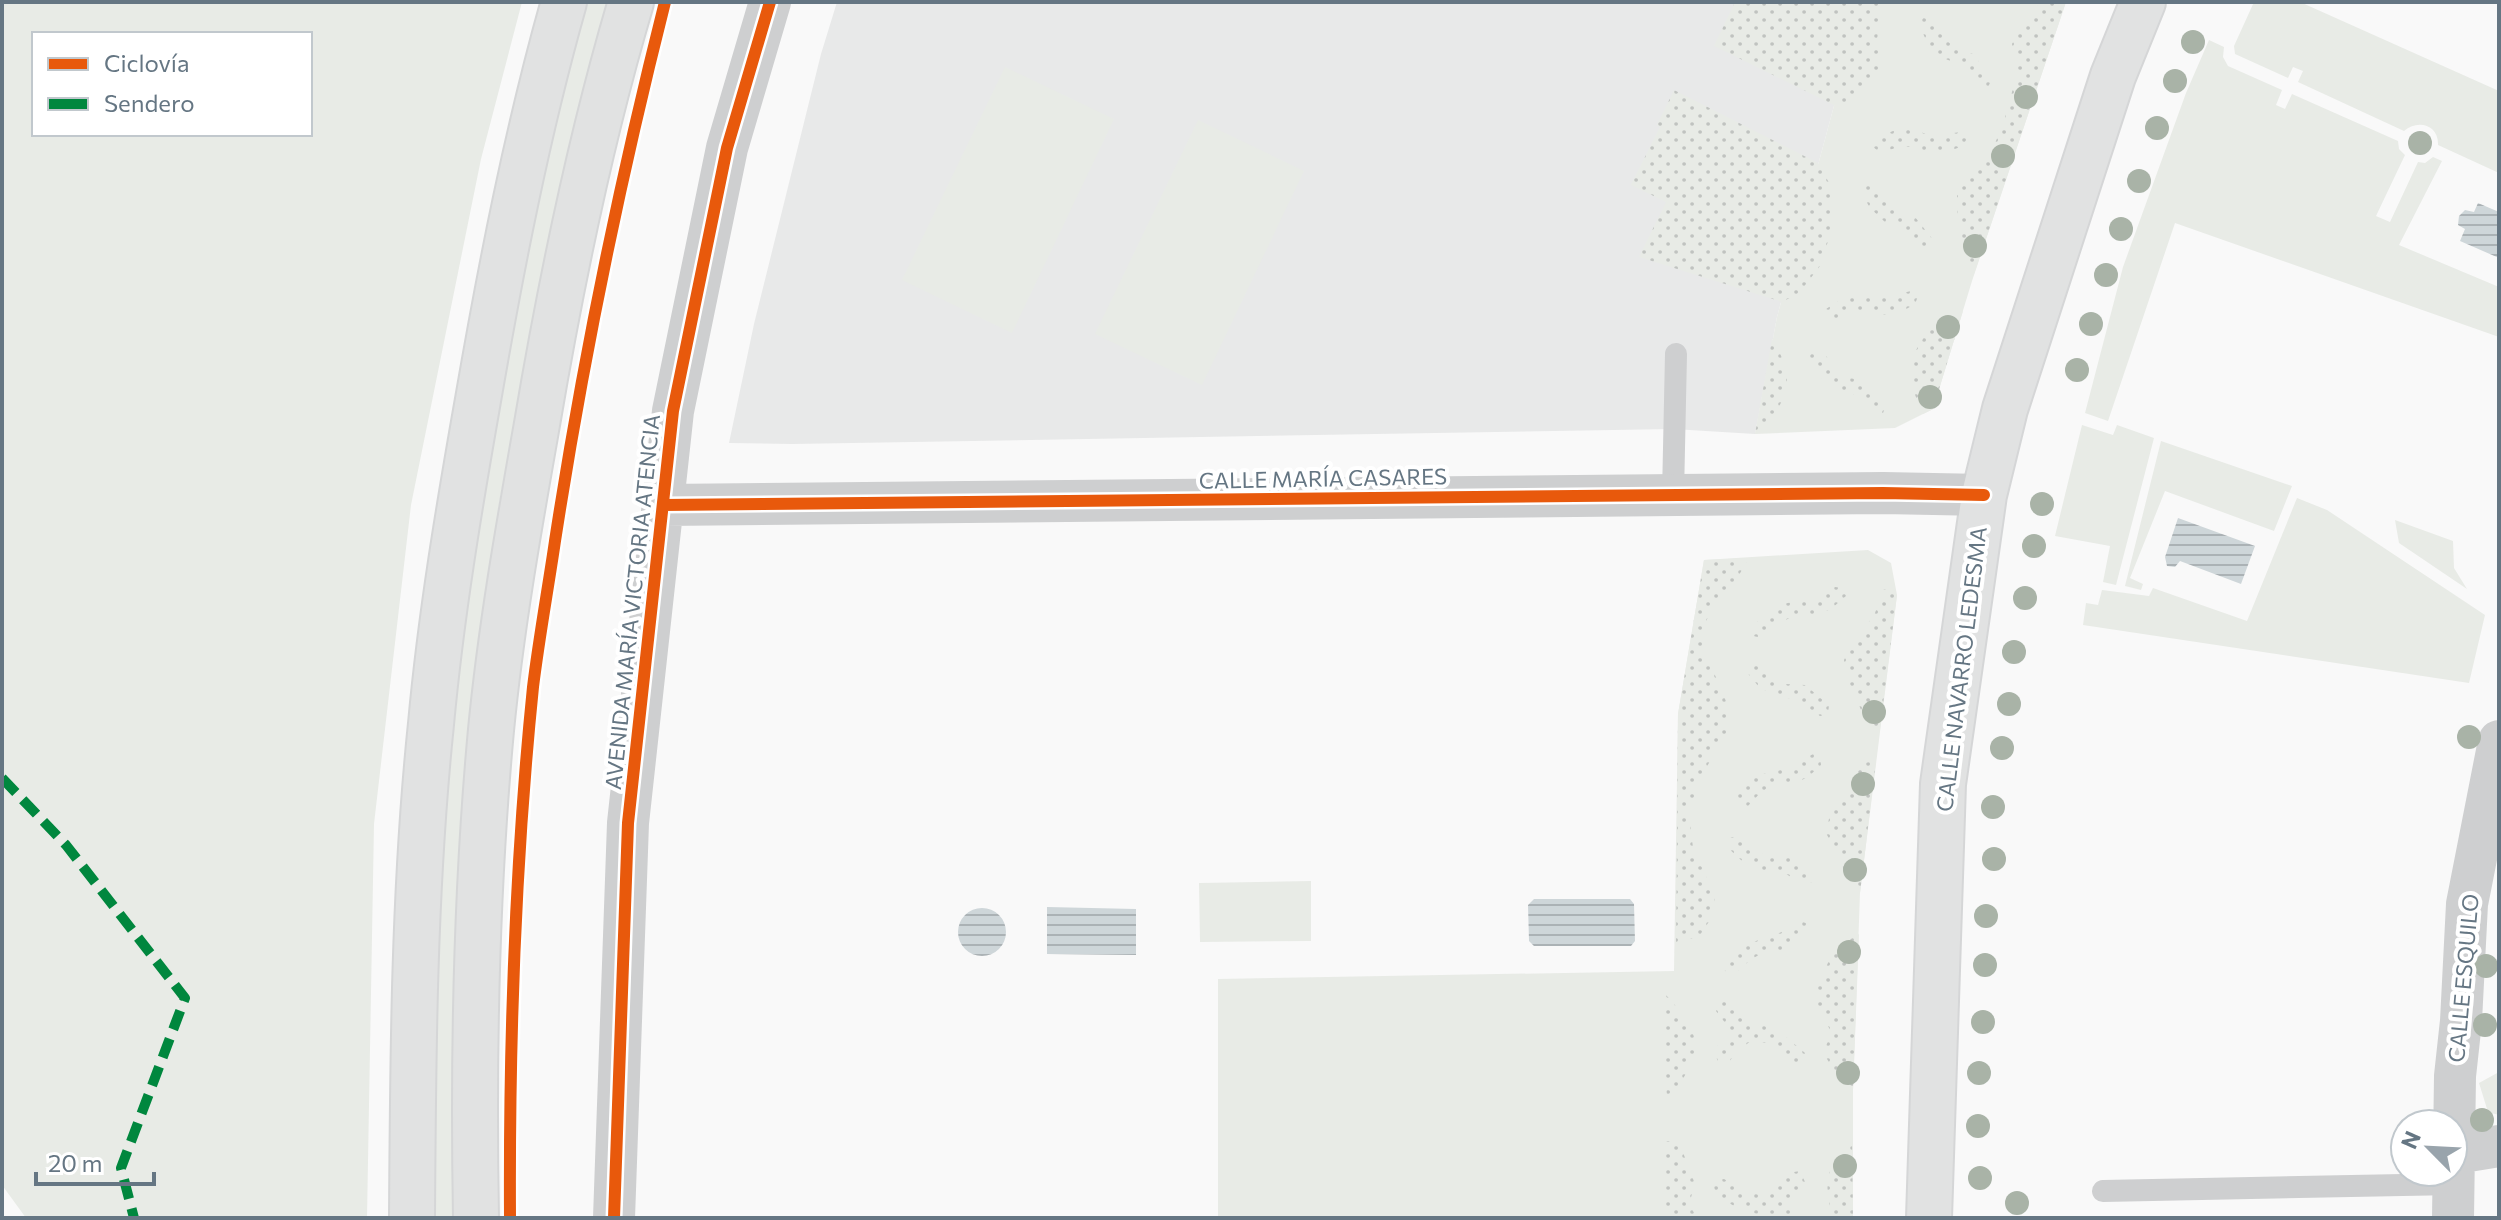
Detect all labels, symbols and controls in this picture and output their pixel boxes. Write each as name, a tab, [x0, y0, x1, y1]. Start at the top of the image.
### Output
legend	[32, 32, 312, 136]
text: Ciclovía	[104, 48, 190, 77]
text: Sendero	[104, 88, 195, 117]
street label: AVENIDA MARÍA VICTORIA ATENCIA	[599, 413, 665, 791]
street label: CALLE MARÍA CASARES	[1199, 462, 1447, 494]
street label: CALLE NAVARRO LEDESMA	[1930, 525, 1992, 813]
street label: CALLE ESQUILO	[2442, 893, 2484, 1063]
north arrow	[2389, 1108, 2469, 1188]
text: N	[2395, 1127, 2426, 1153]
scale bar	[36, 1136, 154, 1186]
text: 20 m	[48, 1148, 102, 1177]

